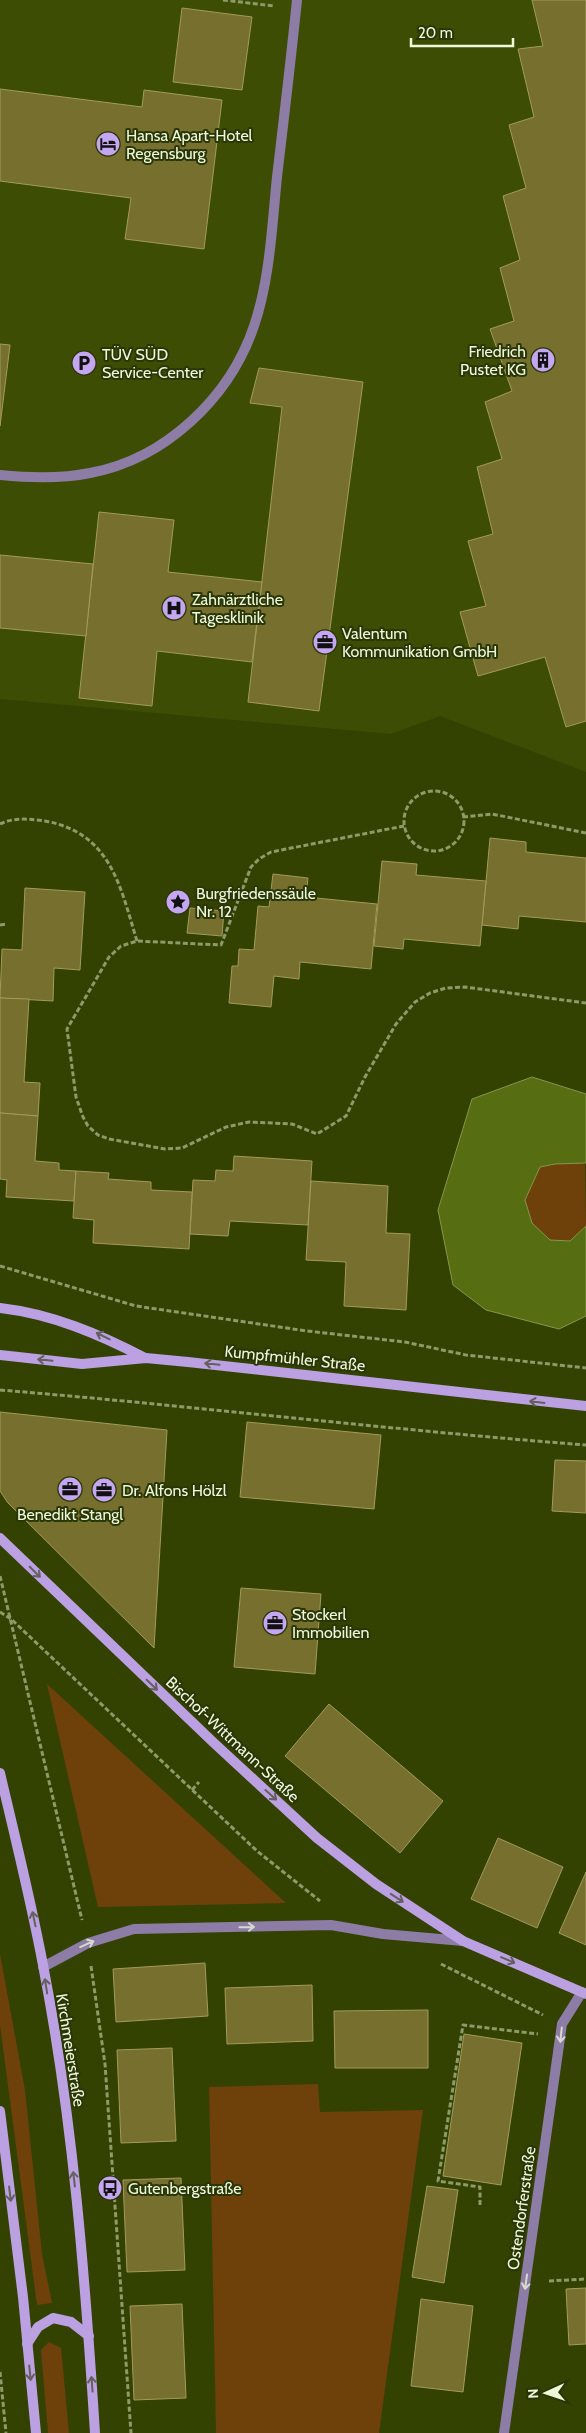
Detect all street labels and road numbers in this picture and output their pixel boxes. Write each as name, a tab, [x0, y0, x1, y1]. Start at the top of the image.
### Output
street label: Kumpfmühler Straße	[224, 1342, 366, 1375]
street label: Bischof-Wittmann-Straße	[162, 1673, 303, 1806]
street label: Kirchmeierstraße	[52, 1992, 89, 2108]
street label: Ostendorferstraße	[503, 2145, 540, 2271]

